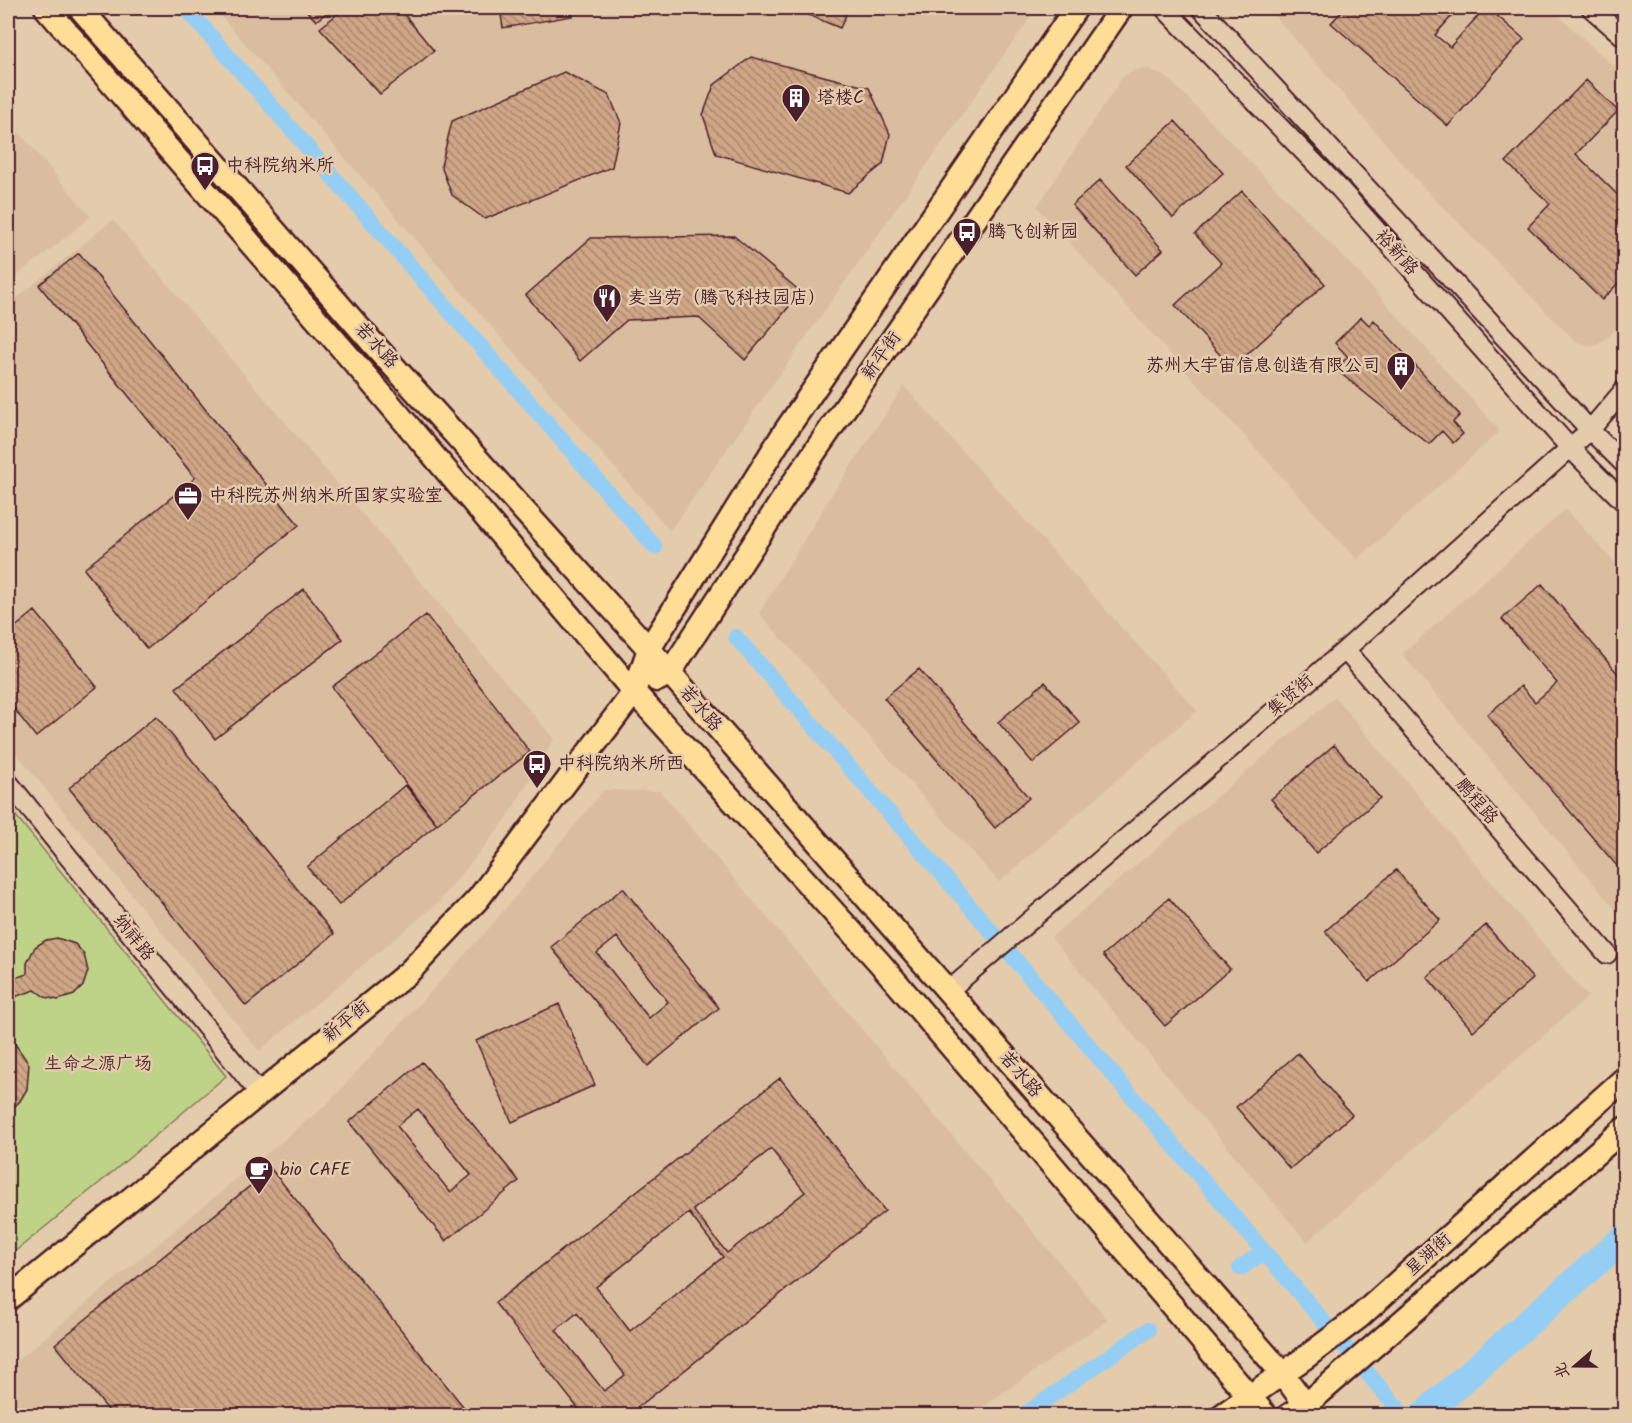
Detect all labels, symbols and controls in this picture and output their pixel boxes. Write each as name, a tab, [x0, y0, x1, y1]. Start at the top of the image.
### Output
building icon: 塔楼C	[780, 82, 812, 124]
place label: 塔楼C	[817, 84, 864, 113]
bus stop icon: 中科院纳米所	[189, 150, 221, 192]
place label: 中科院纳米所	[226, 152, 334, 181]
bus stop icon: 腾飞创新园	[951, 216, 983, 258]
place label: 腾飞创新园	[988, 218, 1078, 247]
street label: 裕新路	[1367, 223, 1425, 283]
restaurant icon: 麦当劳（腾飞科技园店）	[591, 282, 623, 324]
place label: 麦当劳（腾飞科技园店）	[628, 284, 826, 313]
street label: 若水路	[347, 316, 405, 376]
street label: 新平街	[855, 326, 909, 386]
building icon: 苏州大宇宙信息创造有限公司	[1385, 350, 1417, 392]
place label: 苏州大宇宙信息创造有限公司	[1146, 352, 1380, 381]
office icon: 中科院苏州纳米所国家实验室	[172, 480, 204, 522]
place label: 中科院苏州纳米所国家实验室	[209, 482, 443, 511]
street label: 集贤街	[1261, 667, 1321, 725]
street label: 若水路	[671, 679, 729, 739]
bus stop icon: 中科院纳米所西	[521, 748, 553, 790]
place label: 中科院纳米所西	[558, 750, 684, 779]
street label: 鹏程路	[1447, 772, 1505, 832]
street label: 纳祥路	[105, 908, 161, 968]
street label: 新平街	[317, 994, 377, 1050]
street label: 若水路	[991, 1045, 1049, 1105]
park label: 生命之源广场	[44, 1050, 152, 1079]
cafe icon: bio CAFE	[243, 1154, 275, 1196]
place label: bio CAFE	[280, 1156, 351, 1185]
street label: 星湖街	[1399, 1226, 1459, 1284]
north arrow	[1545, 1336, 1605, 1396]
text: 北	[1548, 1359, 1577, 1382]

